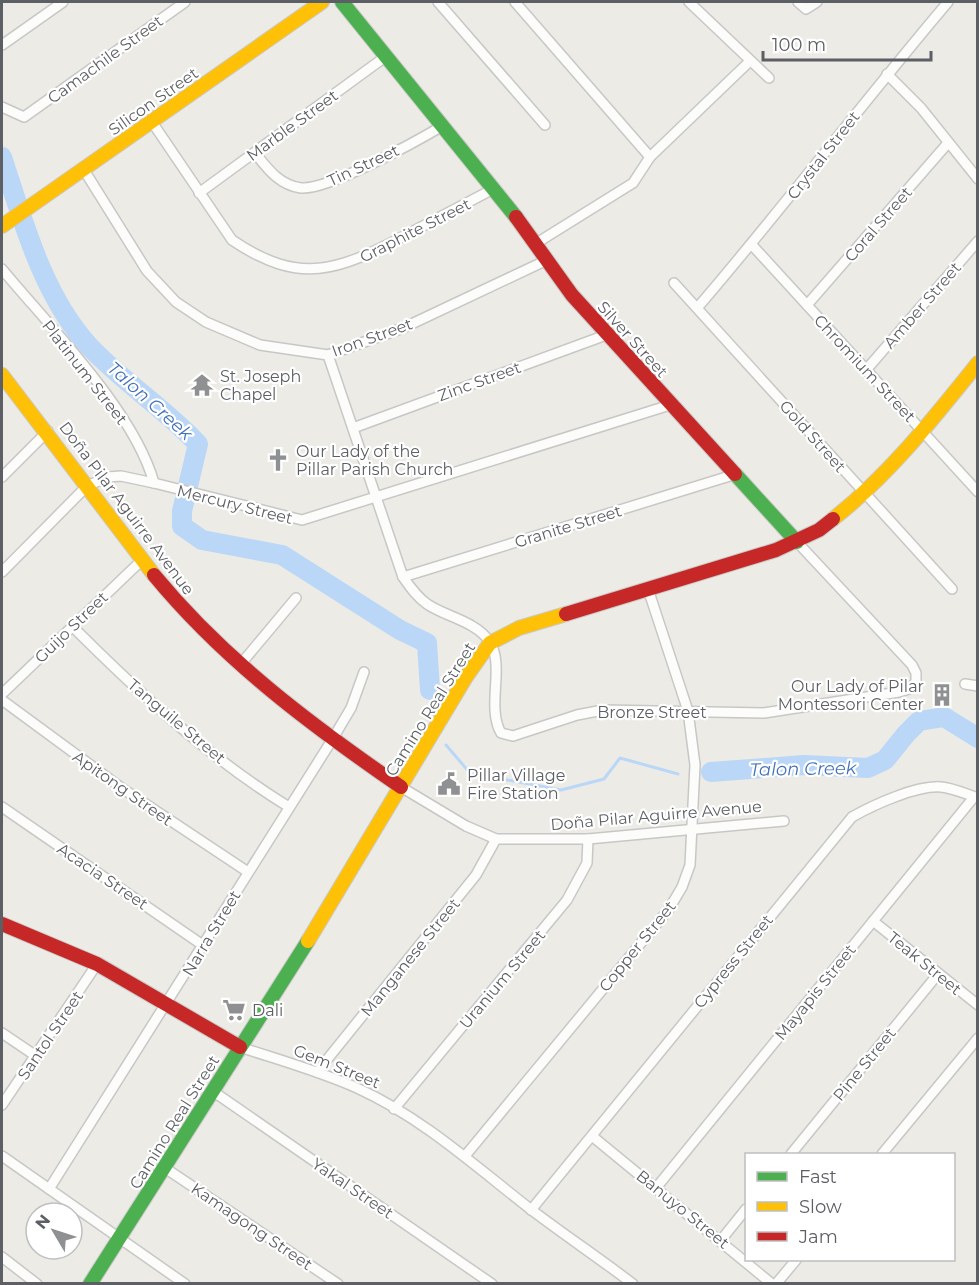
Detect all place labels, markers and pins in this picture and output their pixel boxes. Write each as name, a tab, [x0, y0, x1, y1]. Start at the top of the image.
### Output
place label: St. Joseph Chapel	[220, 367, 301, 404]
temple icon: St. Joseph Chapel	[189, 372, 215, 398]
place label: Our Lady of the Pillar Parish Church	[296, 442, 453, 479]
church icon: Our Lady of the Pillar Parish Church	[265, 447, 291, 473]
place label: Our Lady of Pilar Montessori Center	[778, 677, 924, 714]
building icon: Our Lady of Pilar Montessori Center	[929, 682, 955, 708]
place label: Pillar Village Fire Station	[467, 766, 565, 803]
public building icon: Pillar Village Fire Station	[436, 771, 462, 797]
supermarket icon: Dali	[221, 997, 247, 1023]
place label: Dali	[252, 1001, 283, 1020]

